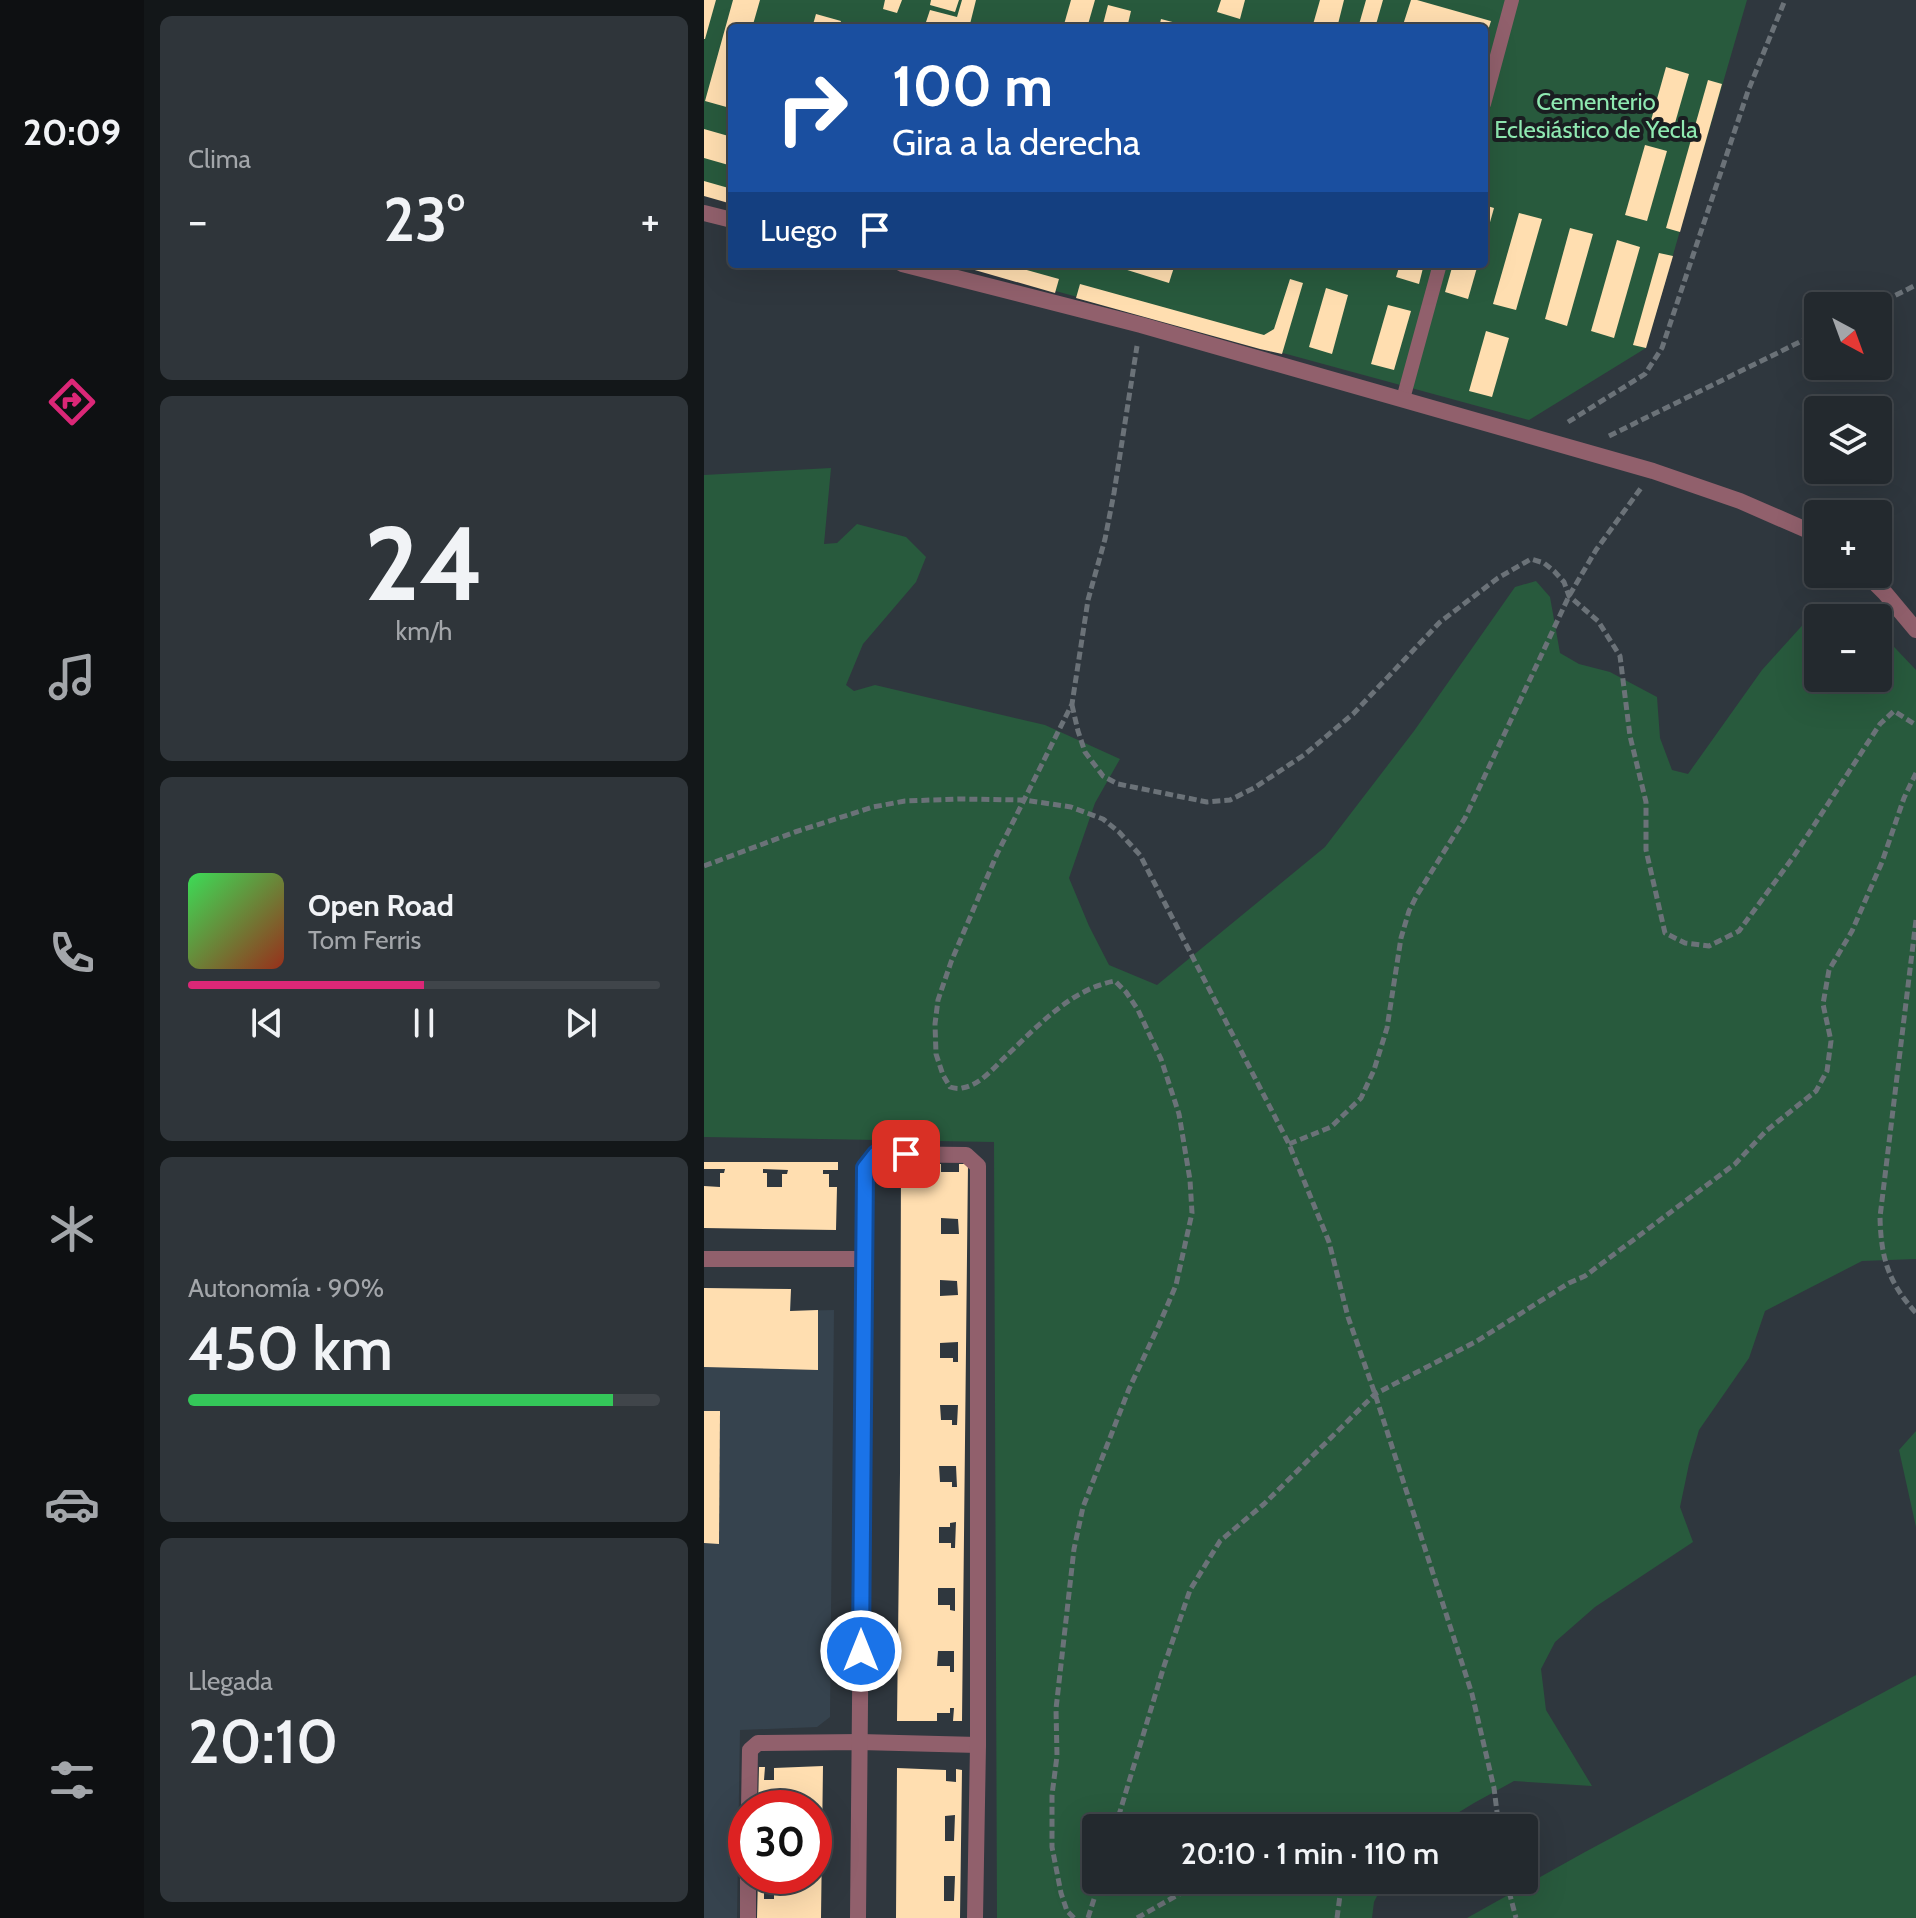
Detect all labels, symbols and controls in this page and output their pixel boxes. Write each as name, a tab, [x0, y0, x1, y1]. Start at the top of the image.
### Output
text: 100 m	[892, 52, 1053, 120]
icon: right	[760, 56, 864, 160]
park label: Cementerio Eclesiástico de Yecla	[1494, 87, 1698, 144]
text: 20:09	[23, 110, 121, 154]
text: Gira a la derecha	[892, 120, 1140, 164]
text: Clima	[188, 143, 251, 175]
text: 23°	[383, 183, 465, 256]
text: −	[188, 194, 207, 247]
text: +	[641, 194, 660, 247]
icon: arrive	[853, 208, 897, 252]
text: Luego	[760, 212, 837, 249]
north arrow	[1804, 292, 1892, 380]
map controls	[1804, 292, 1892, 692]
icon: directions	[44, 374, 100, 430]
button: layers	[1804, 396, 1892, 484]
text: 24	[364, 500, 484, 626]
button: +	[1804, 500, 1892, 588]
button: −	[1804, 604, 1892, 692]
text: km/h	[396, 615, 452, 647]
icon: music	[44, 649, 100, 705]
text: Open Road	[308, 887, 454, 924]
text: Tom Ferris	[308, 924, 421, 956]
icon: phone	[44, 925, 100, 981]
icon: previous	[245, 1001, 289, 1045]
icon: pause	[402, 1001, 446, 1045]
icon: next	[559, 1001, 603, 1045]
pin	[872, 1120, 940, 1188]
icon: arrive	[884, 1132, 928, 1176]
icon: climate	[44, 1201, 100, 1257]
text: Autonomía · 90%	[188, 1272, 384, 1304]
text: 450 km	[188, 1312, 393, 1385]
icon: car	[44, 1476, 100, 1532]
position arrow	[819, 1609, 903, 1693]
text: Llegada	[188, 1665, 273, 1697]
text: 20:10	[188, 1705, 338, 1778]
icon: filters	[44, 1752, 100, 1808]
speed limit sign: 30	[728, 1790, 832, 1894]
text: 20:10 · 1 min · 110 m	[1181, 1835, 1439, 1872]

